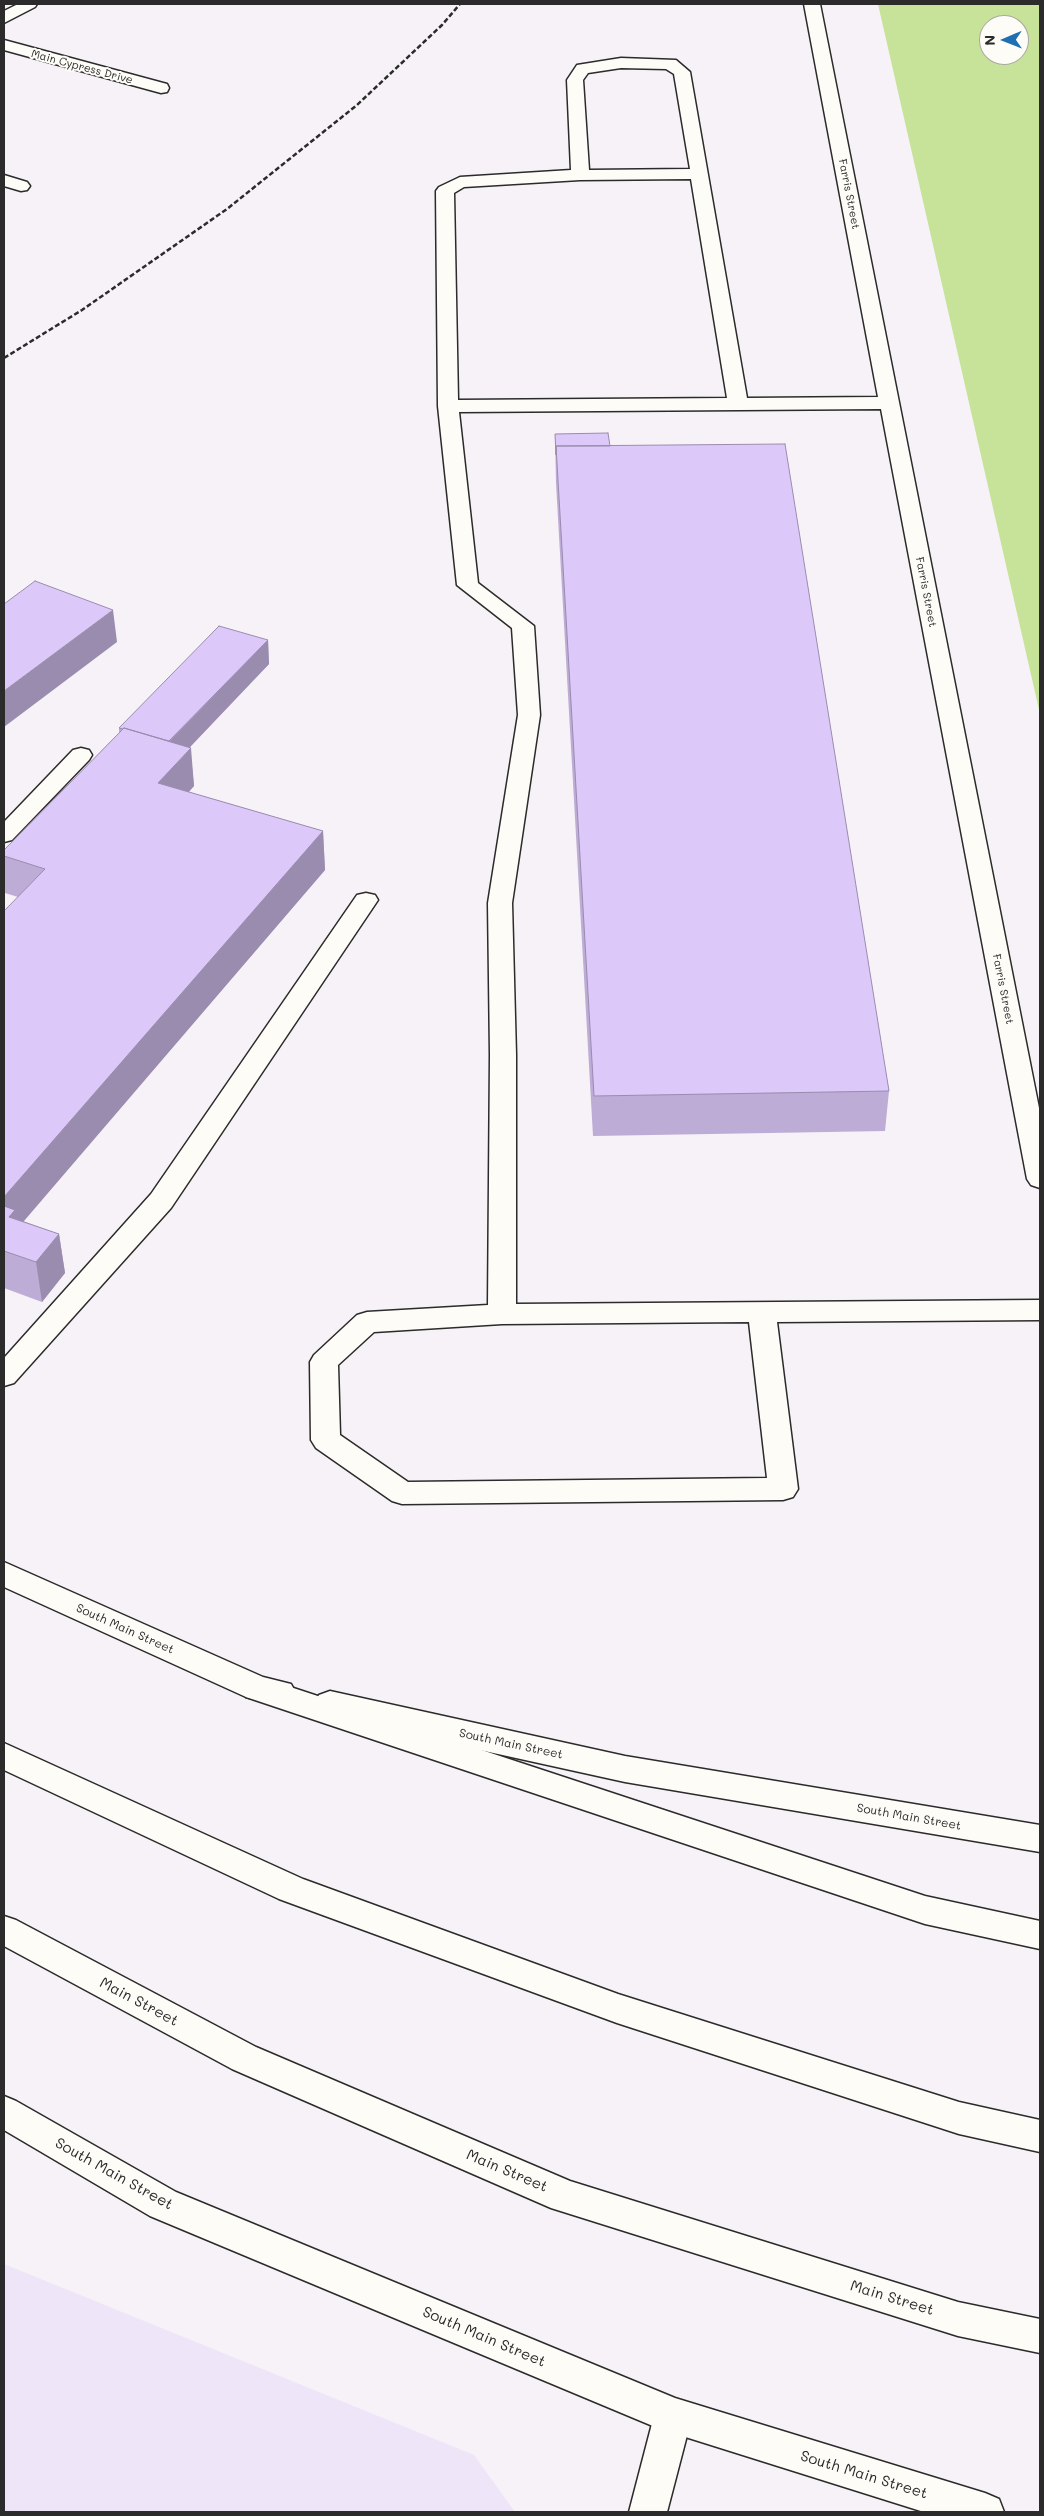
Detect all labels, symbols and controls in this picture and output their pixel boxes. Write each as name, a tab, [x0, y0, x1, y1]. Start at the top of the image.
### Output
north arrow	[979, 15, 1029, 65]
text: N	[980, 35, 999, 46]
street label: Main Cypress Drive	[30, 47, 134, 87]
street label: Farris Street	[836, 158, 862, 230]
street label: Farris Street	[913, 556, 939, 628]
street label: Farris Street	[990, 953, 1016, 1025]
street label: South Main Street	[74, 1601, 176, 1657]
street label: South Main Street	[458, 1726, 564, 1762]
street label: South Main Street	[856, 1801, 962, 1833]
street label: Main Street	[96, 1974, 182, 2030]
street label: South Main Street	[52, 2134, 176, 2214]
street label: Main Street	[464, 2146, 550, 2196]
street label: Main Street	[848, 2277, 936, 2319]
street label: South Main Street	[420, 2303, 548, 2371]
street label: South Main Street	[798, 2447, 930, 2503]

